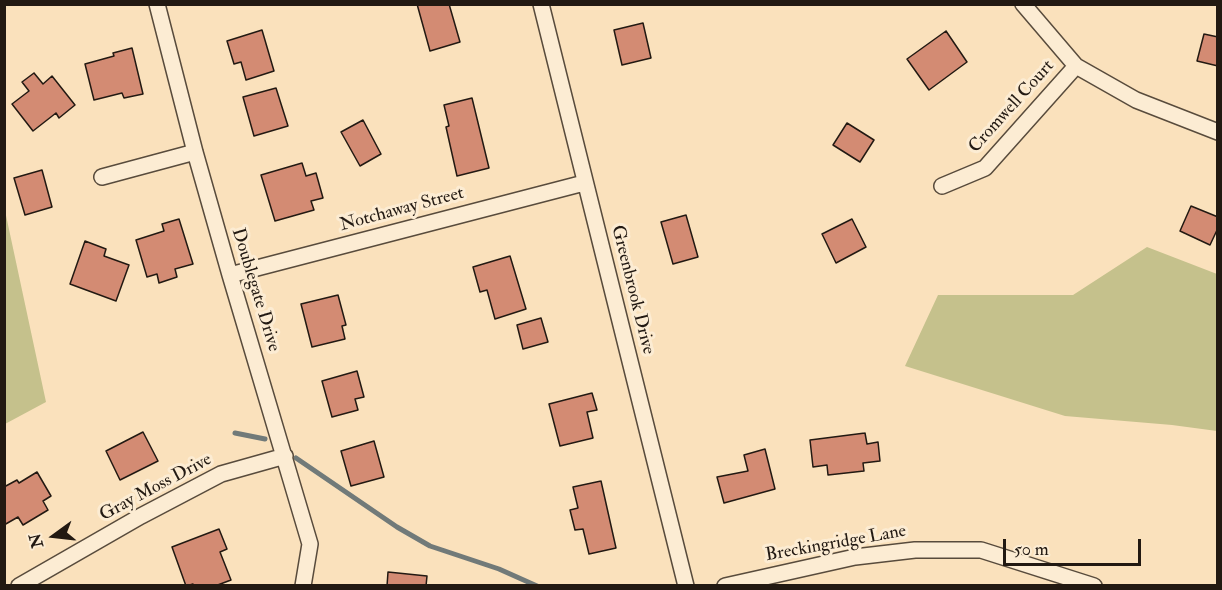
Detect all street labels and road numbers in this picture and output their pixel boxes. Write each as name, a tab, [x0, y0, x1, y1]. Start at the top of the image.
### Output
street label: Cromwell Court	[965, 56, 1059, 158]
street label: Notchaway Street	[338, 183, 466, 237]
street label: Greenbrook Drive	[606, 223, 658, 357]
street label: Doublegate Drive	[226, 226, 284, 354]
street label: Gray Moss Drive	[96, 449, 216, 527]
street label: Breckingridge Lane	[764, 521, 908, 567]

